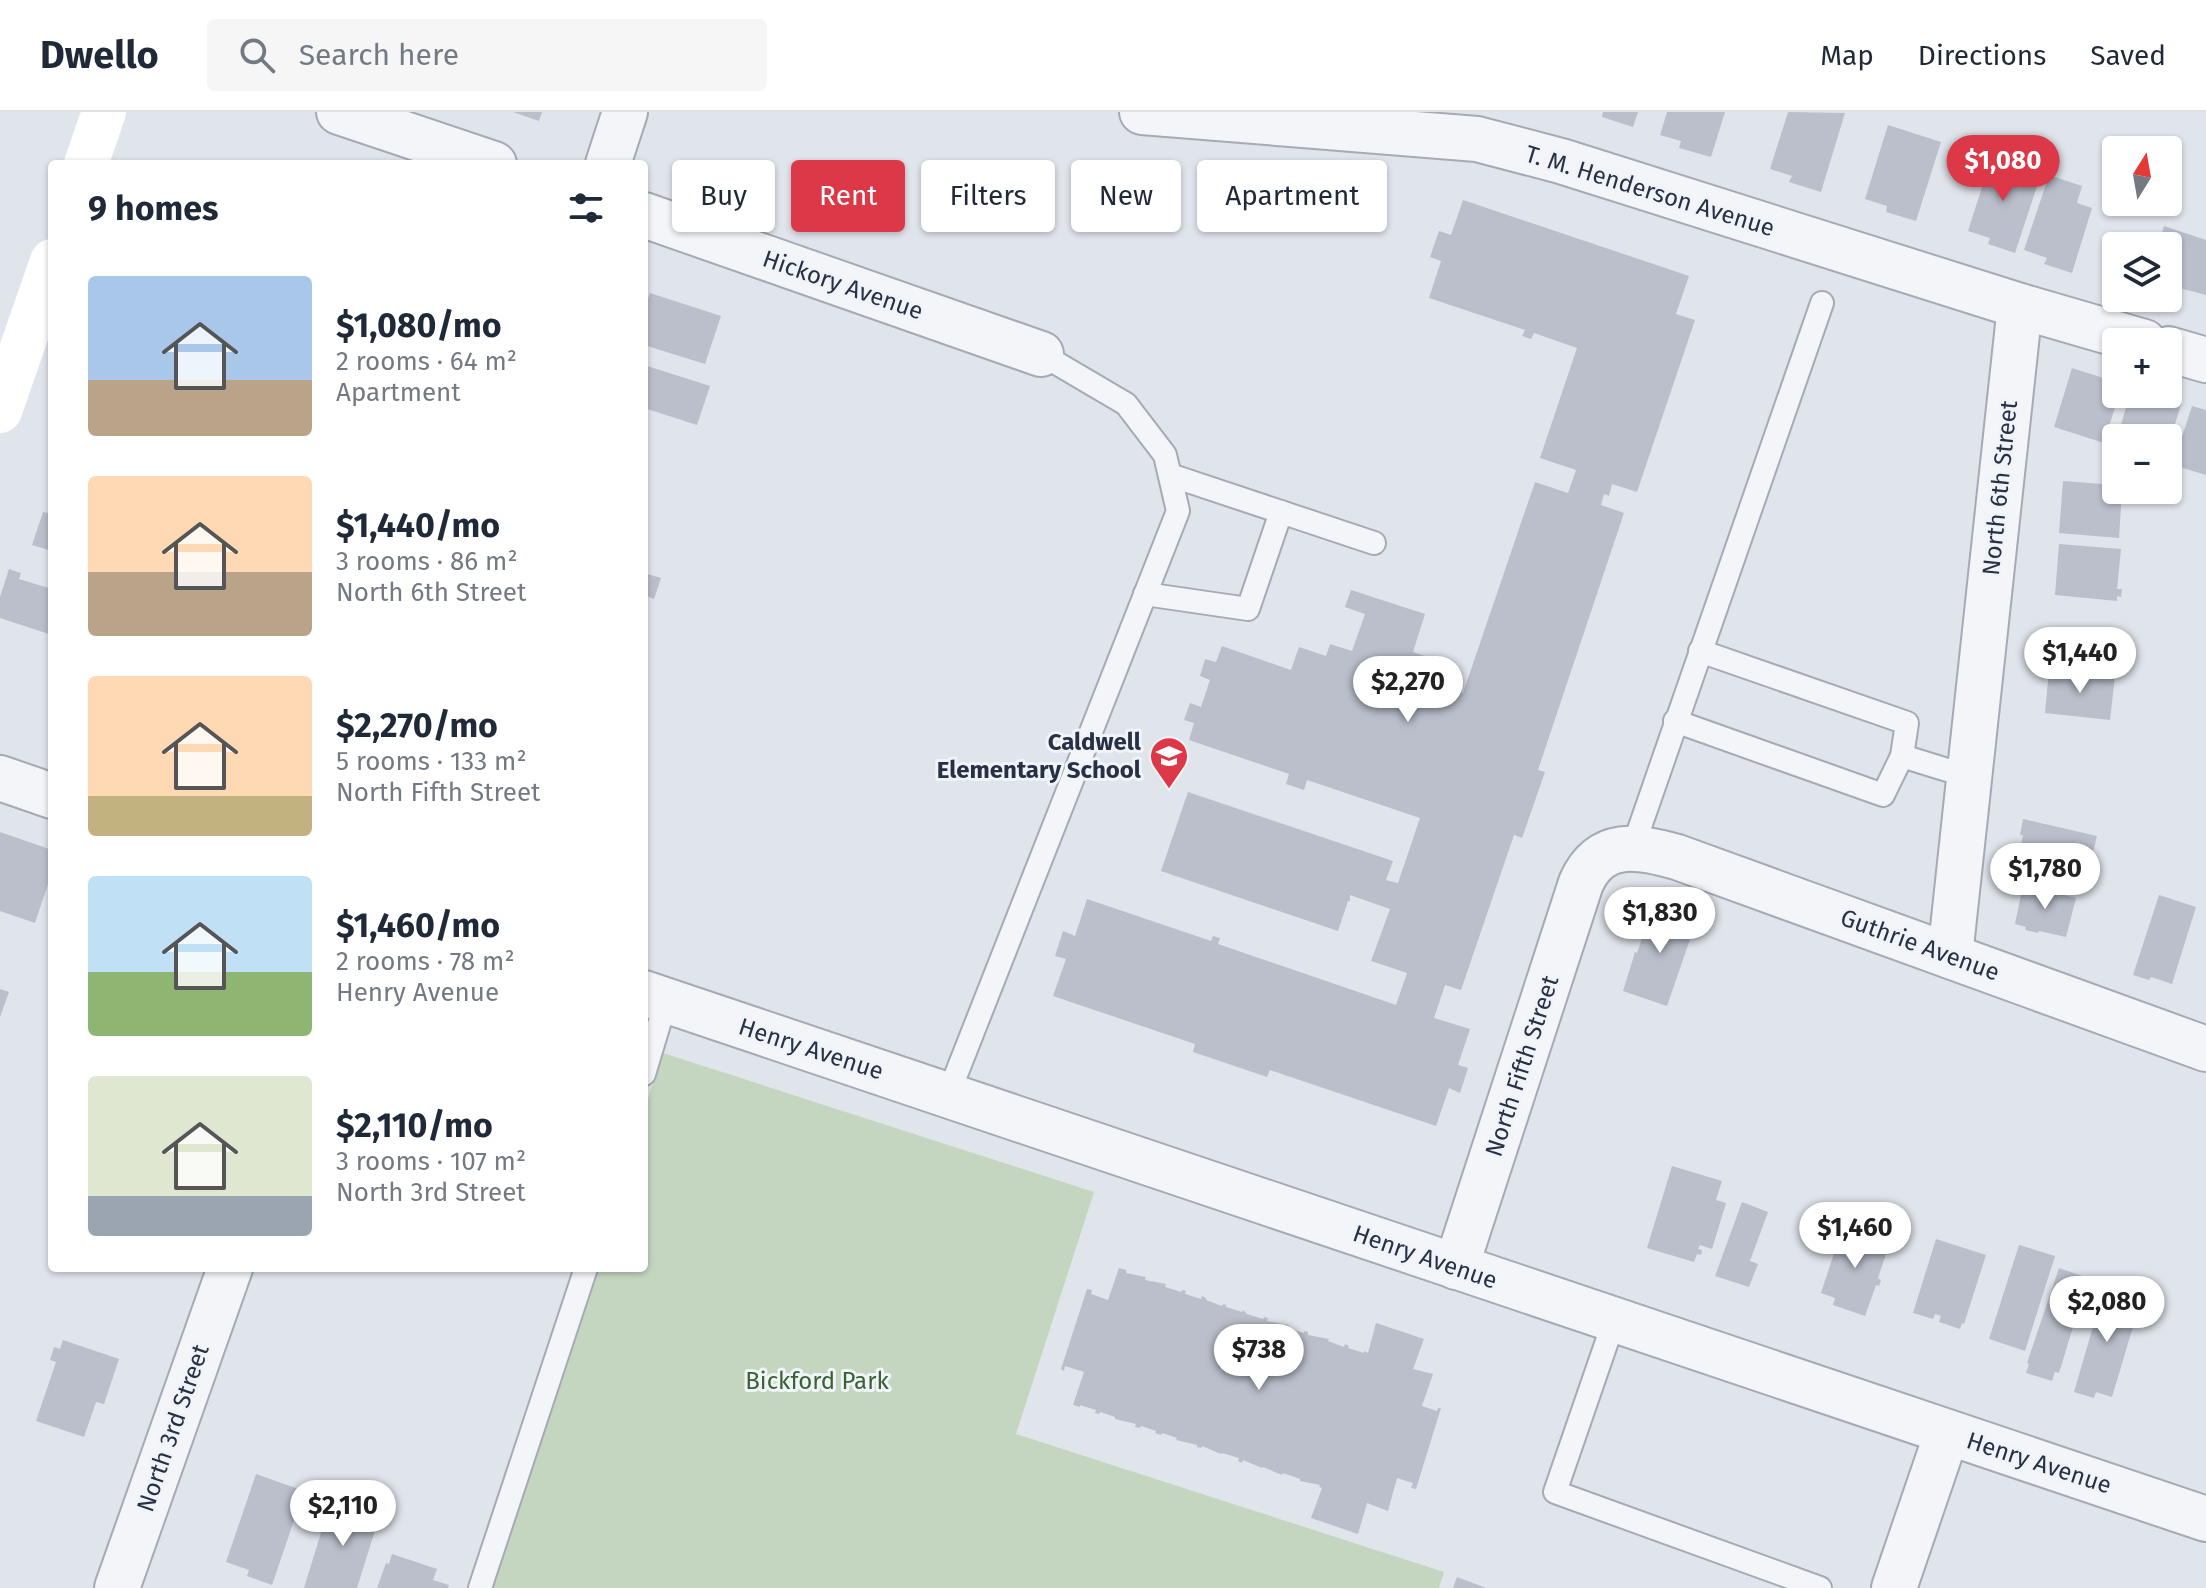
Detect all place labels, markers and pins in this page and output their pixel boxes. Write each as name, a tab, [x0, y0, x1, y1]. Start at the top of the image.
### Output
pin: $1,080	[1938, 135, 2068, 203]
pin: $1,440	[2015, 627, 2145, 695]
pin: $2,270	[1343, 656, 1473, 724]
place label: Caldwell Elementary School	[937, 728, 1142, 784]
school or university icon: Caldwell Elementary School	[1148, 735, 1190, 790]
pin: $1,780	[1980, 843, 2110, 911]
pin: $1,830	[1595, 887, 1725, 955]
pin: $1,460	[1790, 1202, 1920, 1270]
pin: $2,080	[2042, 1276, 2172, 1344]
pin: $738	[1212, 1324, 1306, 1392]
pin: $2,110	[278, 1480, 408, 1548]

